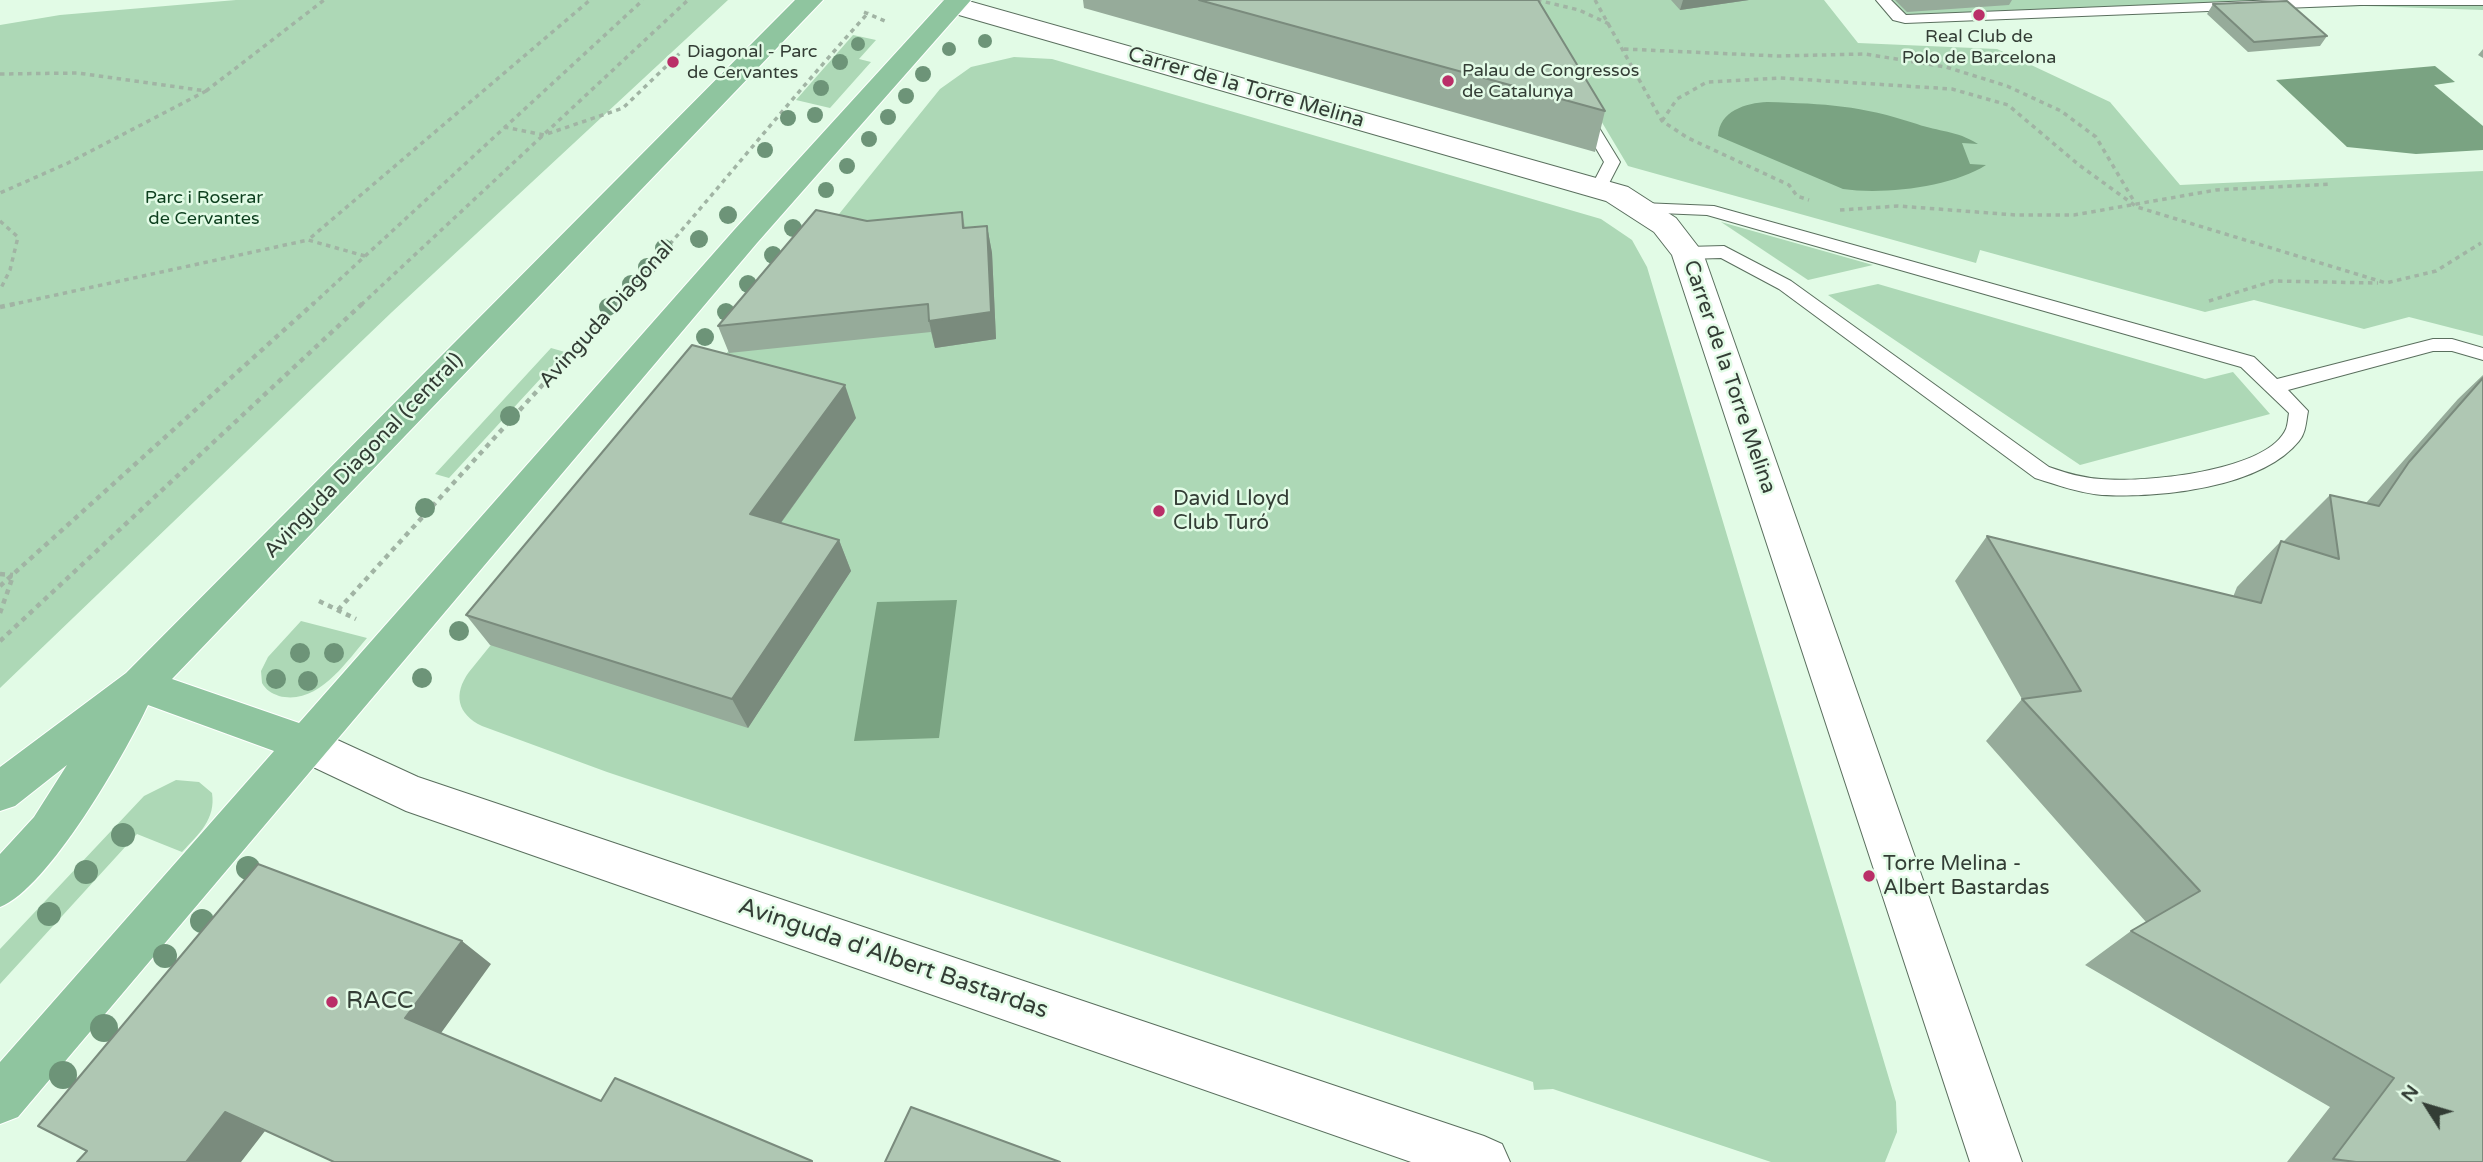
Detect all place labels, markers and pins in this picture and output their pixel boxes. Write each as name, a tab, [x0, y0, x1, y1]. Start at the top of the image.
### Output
marker: Real Club de Polo de Barcelona	[1971, 7, 1987, 23]
place label: Real Club de Polo de Barcelona	[1902, 26, 2056, 68]
place label: Diagonal - Parc de Cervantes	[687, 41, 817, 84]
marker: Diagonal - Parc de Cervantes	[665, 54, 681, 70]
place label: Palau de Congressos de Catalunya	[1462, 60, 1639, 102]
marker: Palau de Congressos de Catalunya	[1440, 73, 1456, 89]
place label: David Lloyd Club Turó	[1173, 486, 1290, 536]
marker: David Lloyd Club Turó	[1151, 503, 1167, 519]
place label: Torre Melina - Albert Bastardas	[1883, 851, 2049, 901]
marker: Torre Melina - Albert Bastardas	[1861, 868, 1877, 884]
place label: RACC	[346, 988, 414, 1016]
marker: RACC	[324, 994, 340, 1010]

